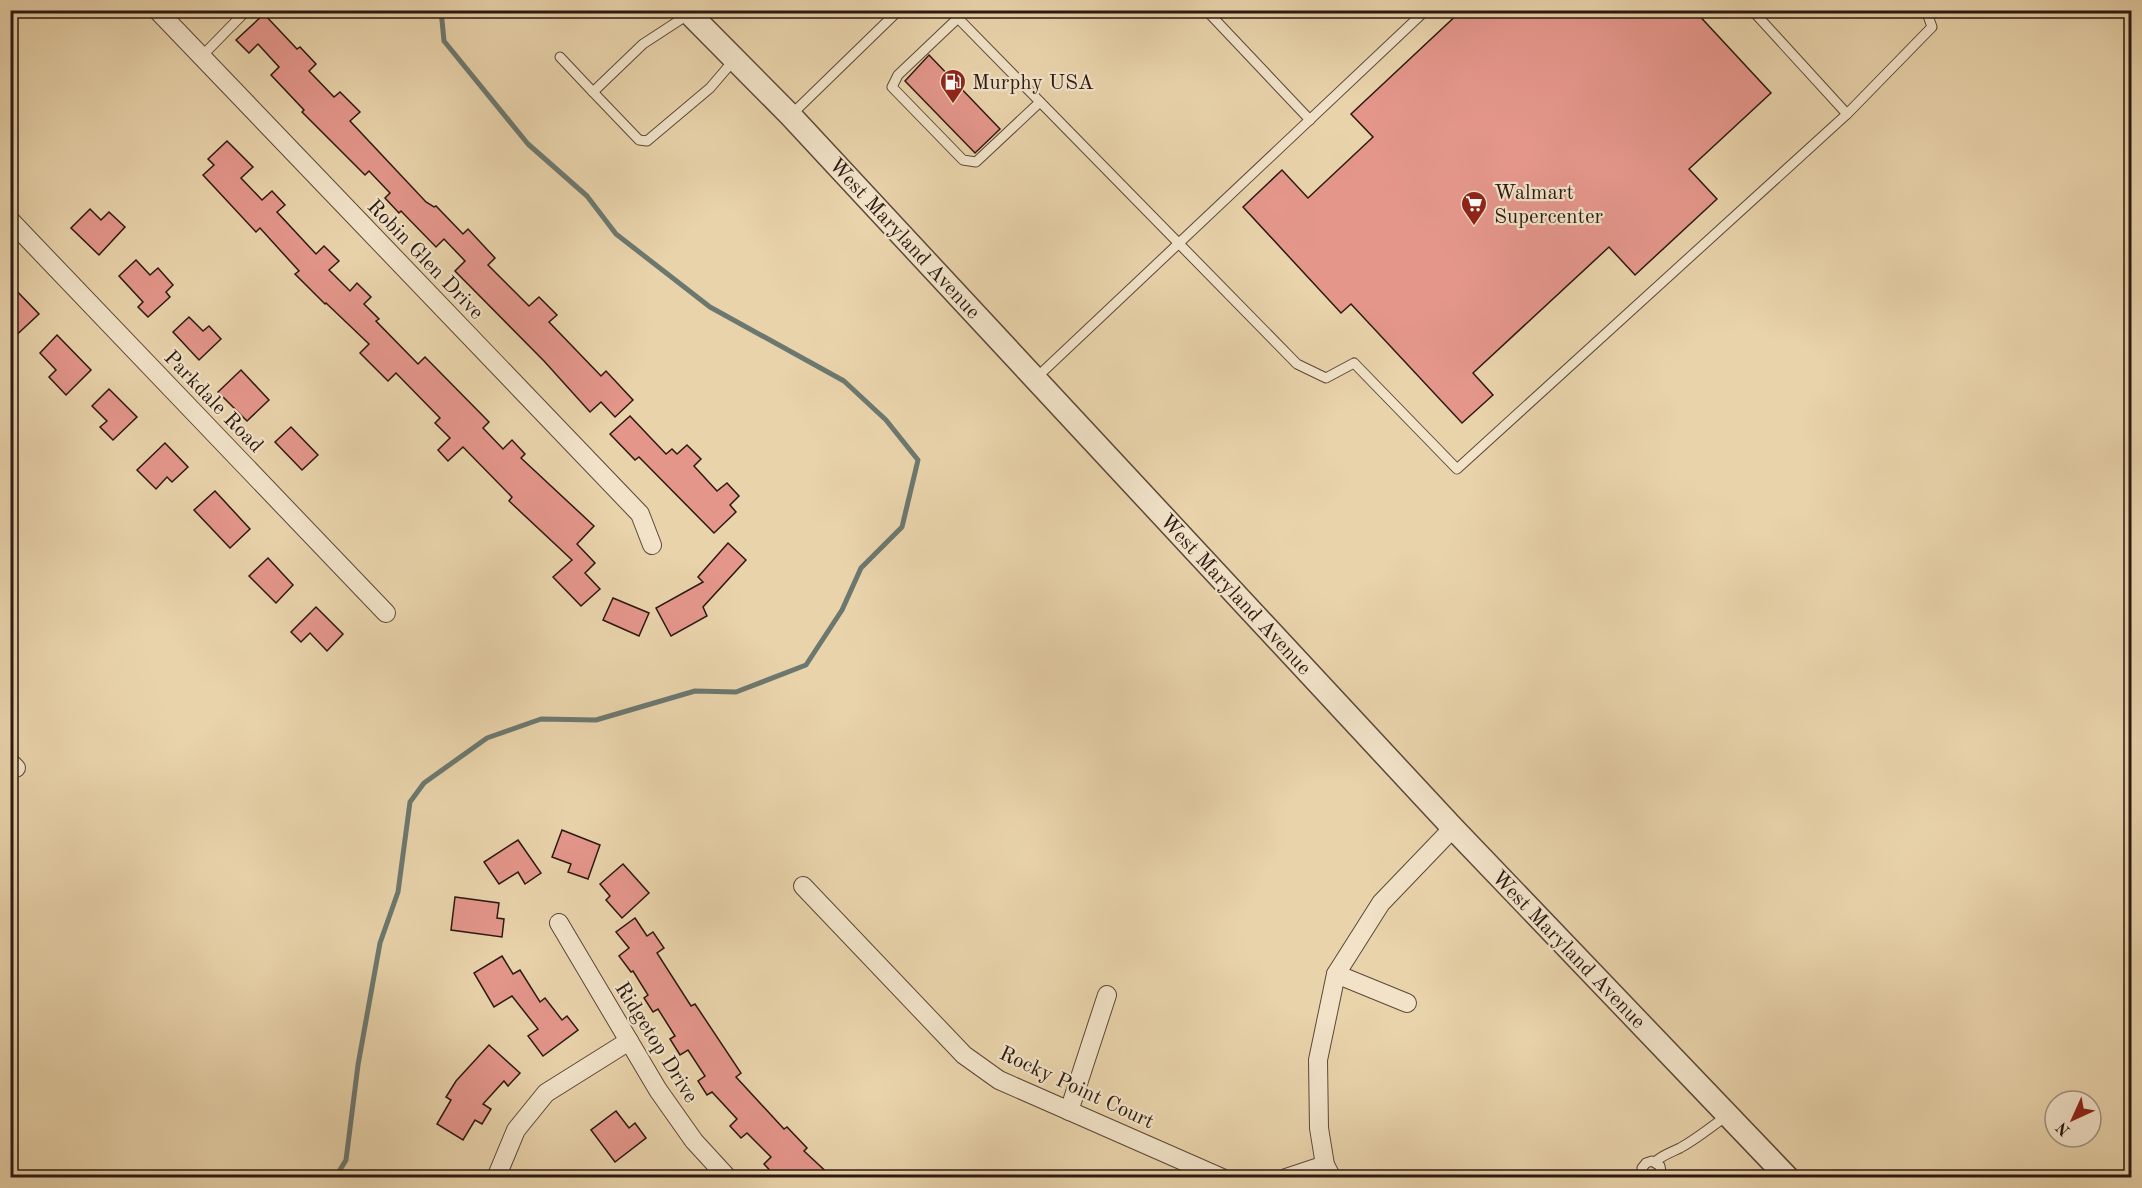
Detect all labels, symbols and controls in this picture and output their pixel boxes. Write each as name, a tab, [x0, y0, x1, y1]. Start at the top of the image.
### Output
fuel station icon: Murphy USA	[938, 67, 968, 105]
place label: Murphy USA	[972, 73, 1094, 94]
street label: West Maryland Avenue	[824, 155, 984, 323]
place label: Walmart Supercenter	[1494, 183, 1604, 228]
supermarket icon: Walmart Supercenter	[1459, 189, 1489, 227]
street label: Robin Glen Drive	[363, 196, 487, 324]
street label: Parkdale Road	[159, 347, 267, 457]
street label: West Maryland Avenue	[1155, 511, 1315, 679]
street label: West Maryland Avenue	[1487, 867, 1649, 1033]
street label: Ridgetop Drive	[610, 979, 701, 1107]
street label: Rocky Point Court	[996, 1043, 1157, 1133]
north arrow	[2043, 1089, 2103, 1149]
text: N	[2053, 1118, 2074, 1138]

